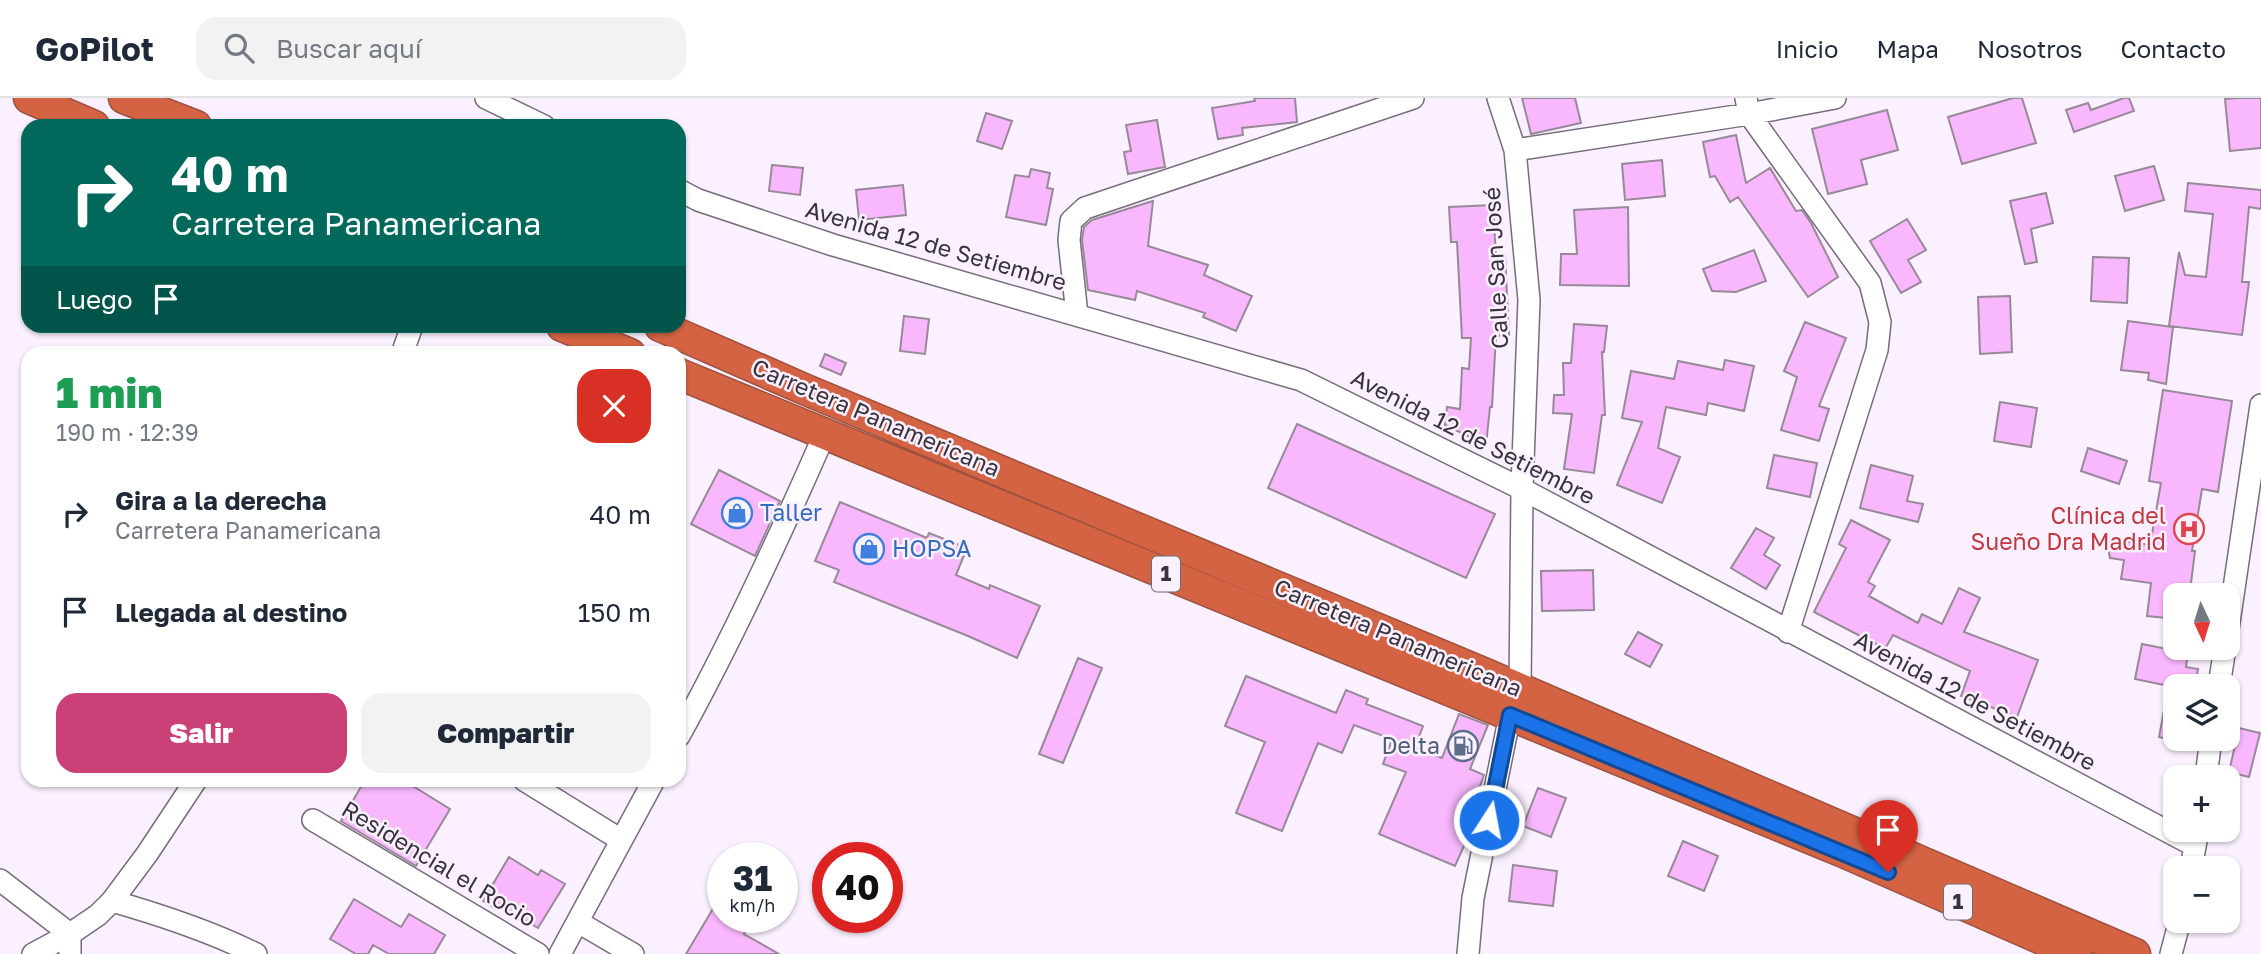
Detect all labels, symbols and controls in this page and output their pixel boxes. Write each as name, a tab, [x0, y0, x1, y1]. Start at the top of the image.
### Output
search box	[196, 17, 686, 80]
text: GoPilot	[35, 29, 154, 68]
icon: search	[220, 29, 258, 67]
text: Buscar aquí	[276, 33, 422, 64]
text: Inicio	[1776, 34, 1838, 63]
text: Mapa	[1876, 34, 1939, 63]
text: Nosotros	[1977, 34, 2083, 63]
text: Contacto	[2121, 34, 2226, 63]
text: 40 m	[171, 144, 289, 203]
icon: right	[56, 147, 147, 238]
street label: Calle San José	[1477, 186, 1513, 350]
street label: Avenida 12 de Setiembre	[803, 194, 1070, 296]
text: Carretera Panamericana	[171, 204, 541, 242]
icon: arrive	[147, 280, 185, 318]
text: Luego	[56, 284, 133, 315]
street label: Carretera Panamericana	[748, 352, 1004, 482]
street label: Avenida 12 de Setiembre	[1347, 362, 1600, 510]
text: 1 min	[56, 367, 163, 417]
button: close	[577, 369, 651, 443]
text: 190 m · 12:39	[56, 418, 199, 446]
text: Gira a la derecha	[115, 485, 327, 516]
icon: right	[56, 495, 94, 533]
shop icon: Taller	[720, 496, 754, 530]
place label: Taller	[760, 498, 822, 526]
text: 40 m	[590, 499, 651, 530]
place label: Clínica del Sueño Dra Madrid	[1971, 501, 2166, 555]
hospital icon: Clínica del Sueño Dra Madrid	[2172, 512, 2206, 546]
text: Carretera Panamericana	[115, 516, 381, 544]
shop icon: HOPSA	[852, 532, 886, 566]
place label: HOPSA	[892, 534, 971, 562]
road number: 1	[1152, 556, 1180, 592]
street label: Carretera Panamericana	[1270, 572, 1526, 702]
north arrow	[2163, 583, 2240, 660]
map controls	[2163, 583, 2240, 933]
icon: arrive	[56, 593, 94, 631]
text: Llegada al destino	[115, 597, 347, 628]
text: 150 m	[578, 597, 651, 628]
street label: Avenida 12 de Setiembre	[1850, 624, 2101, 776]
button: layers	[2163, 674, 2240, 751]
button: Salir	[56, 693, 347, 773]
button: Compartir	[361, 693, 651, 773]
fuel station icon: Delta	[1446, 729, 1480, 763]
place label: Delta	[1381, 731, 1440, 759]
button: +	[2163, 765, 2240, 842]
position arrow	[1452, 783, 1526, 857]
street label: Residencial el Rocio	[337, 794, 542, 932]
pin	[1858, 800, 1918, 872]
icon: arrive	[1869, 811, 1907, 849]
speed limit sign: 40	[812, 842, 903, 933]
button: −	[2163, 856, 2240, 933]
text: 31	[733, 857, 772, 899]
road number: 1	[1944, 884, 1972, 920]
text: km/h	[730, 894, 775, 916]

